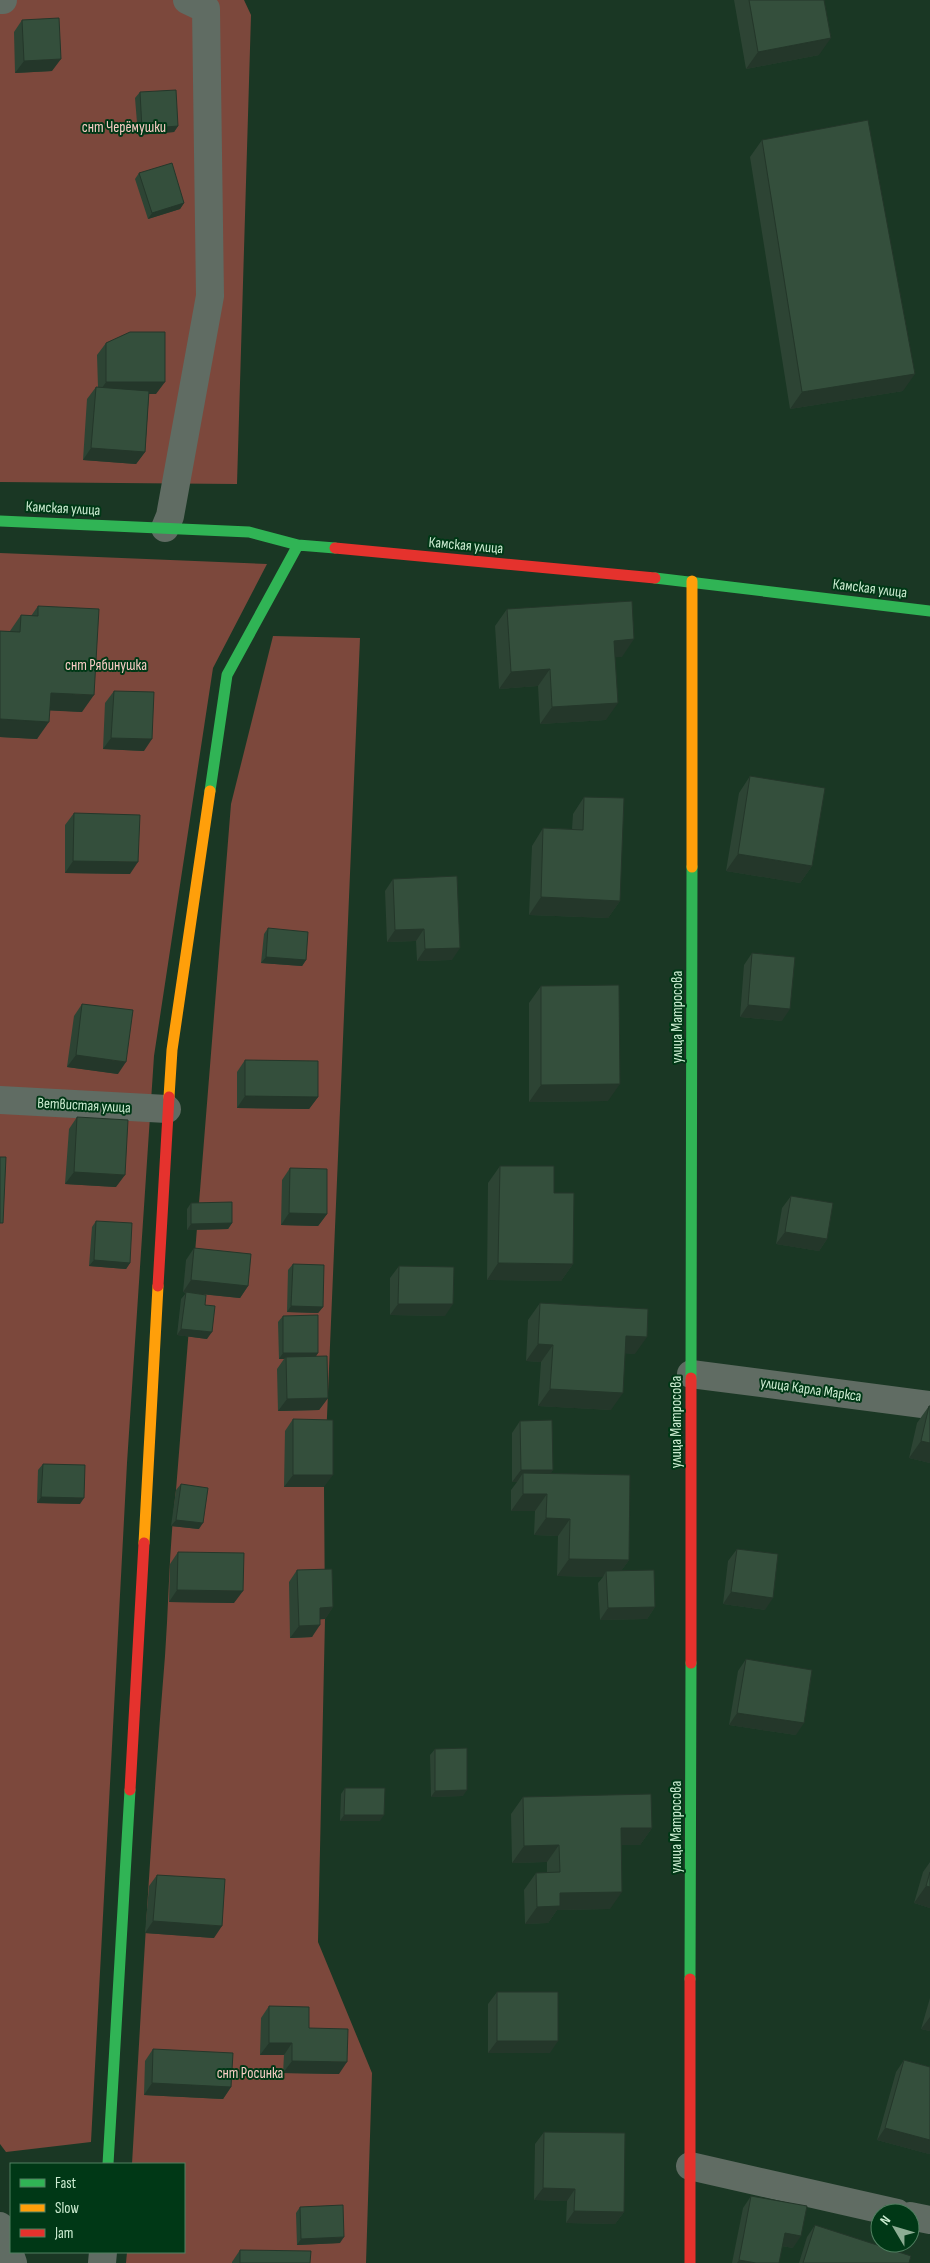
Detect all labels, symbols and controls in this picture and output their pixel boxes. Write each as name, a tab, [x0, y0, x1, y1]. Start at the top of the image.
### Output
park label: снт Черёмушки	[82, 118, 166, 137]
street label: Камская улица	[25, 497, 101, 520]
street label: Камская улица	[428, 533, 504, 558]
street label: Камская улица	[832, 575, 908, 603]
park label: снт Рябинушка	[65, 656, 147, 675]
street label: улица Матросова	[668, 970, 687, 1063]
street label: Ветвистая улица	[37, 1094, 131, 1117]
street label: улица Карла Маркса	[759, 1373, 863, 1406]
street label: улица Матросова	[667, 1375, 686, 1468]
street label: улица Матросова	[667, 1780, 686, 1873]
park label: снт Росинка	[217, 2064, 284, 2083]
legend	[10, 2163, 185, 2253]
text: Fast	[55, 2174, 77, 2193]
text: Slow	[55, 2199, 79, 2218]
north arrow	[870, 2203, 920, 2253]
text: N	[876, 2212, 894, 2228]
text: Jam	[54, 2224, 73, 2243]

